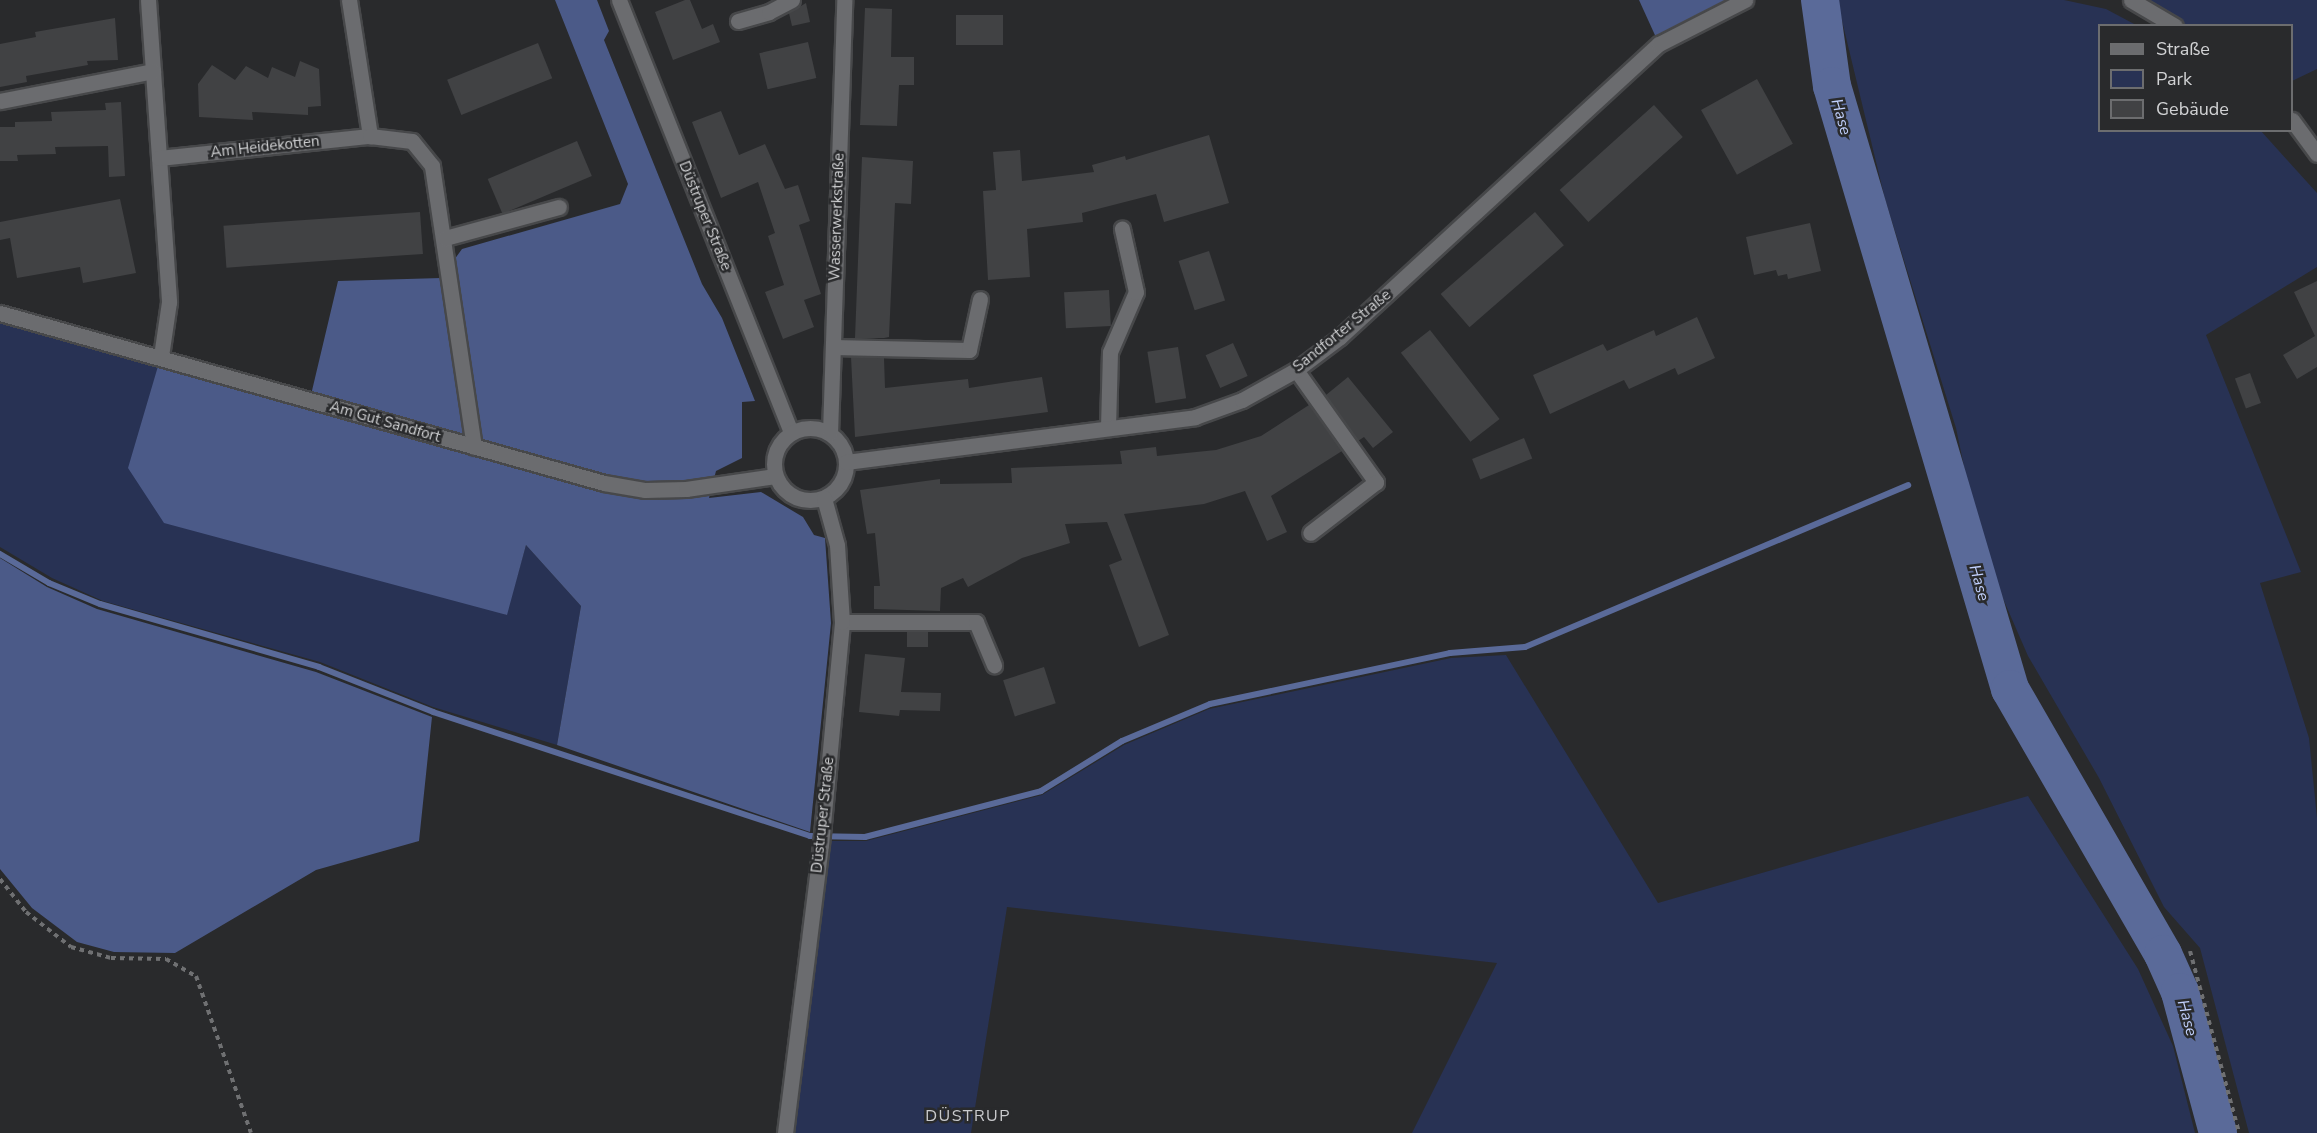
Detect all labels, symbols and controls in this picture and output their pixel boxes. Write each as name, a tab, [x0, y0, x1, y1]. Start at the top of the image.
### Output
legend	[2098, 24, 2293, 132]
text: Straße	[2156, 37, 2210, 61]
text: Park	[2156, 67, 2192, 91]
water label: Hase	[1827, 97, 1855, 137]
text: Gebäude	[2156, 97, 2229, 121]
street label: Am Heidekotten	[210, 132, 320, 162]
street label: Wasserwerkstraße	[826, 153, 848, 281]
street label: Düstruper Straße	[675, 159, 735, 273]
street label: Sandforter Straße	[1289, 286, 1395, 376]
street label: Am Gut Sandfort	[327, 398, 443, 446]
water label: Hase	[1965, 563, 1993, 603]
street label: Düstruper Straße	[808, 756, 838, 874]
water label: Hase	[2173, 998, 2201, 1038]
district label: DÜSTRUP	[925, 1106, 1011, 1126]

